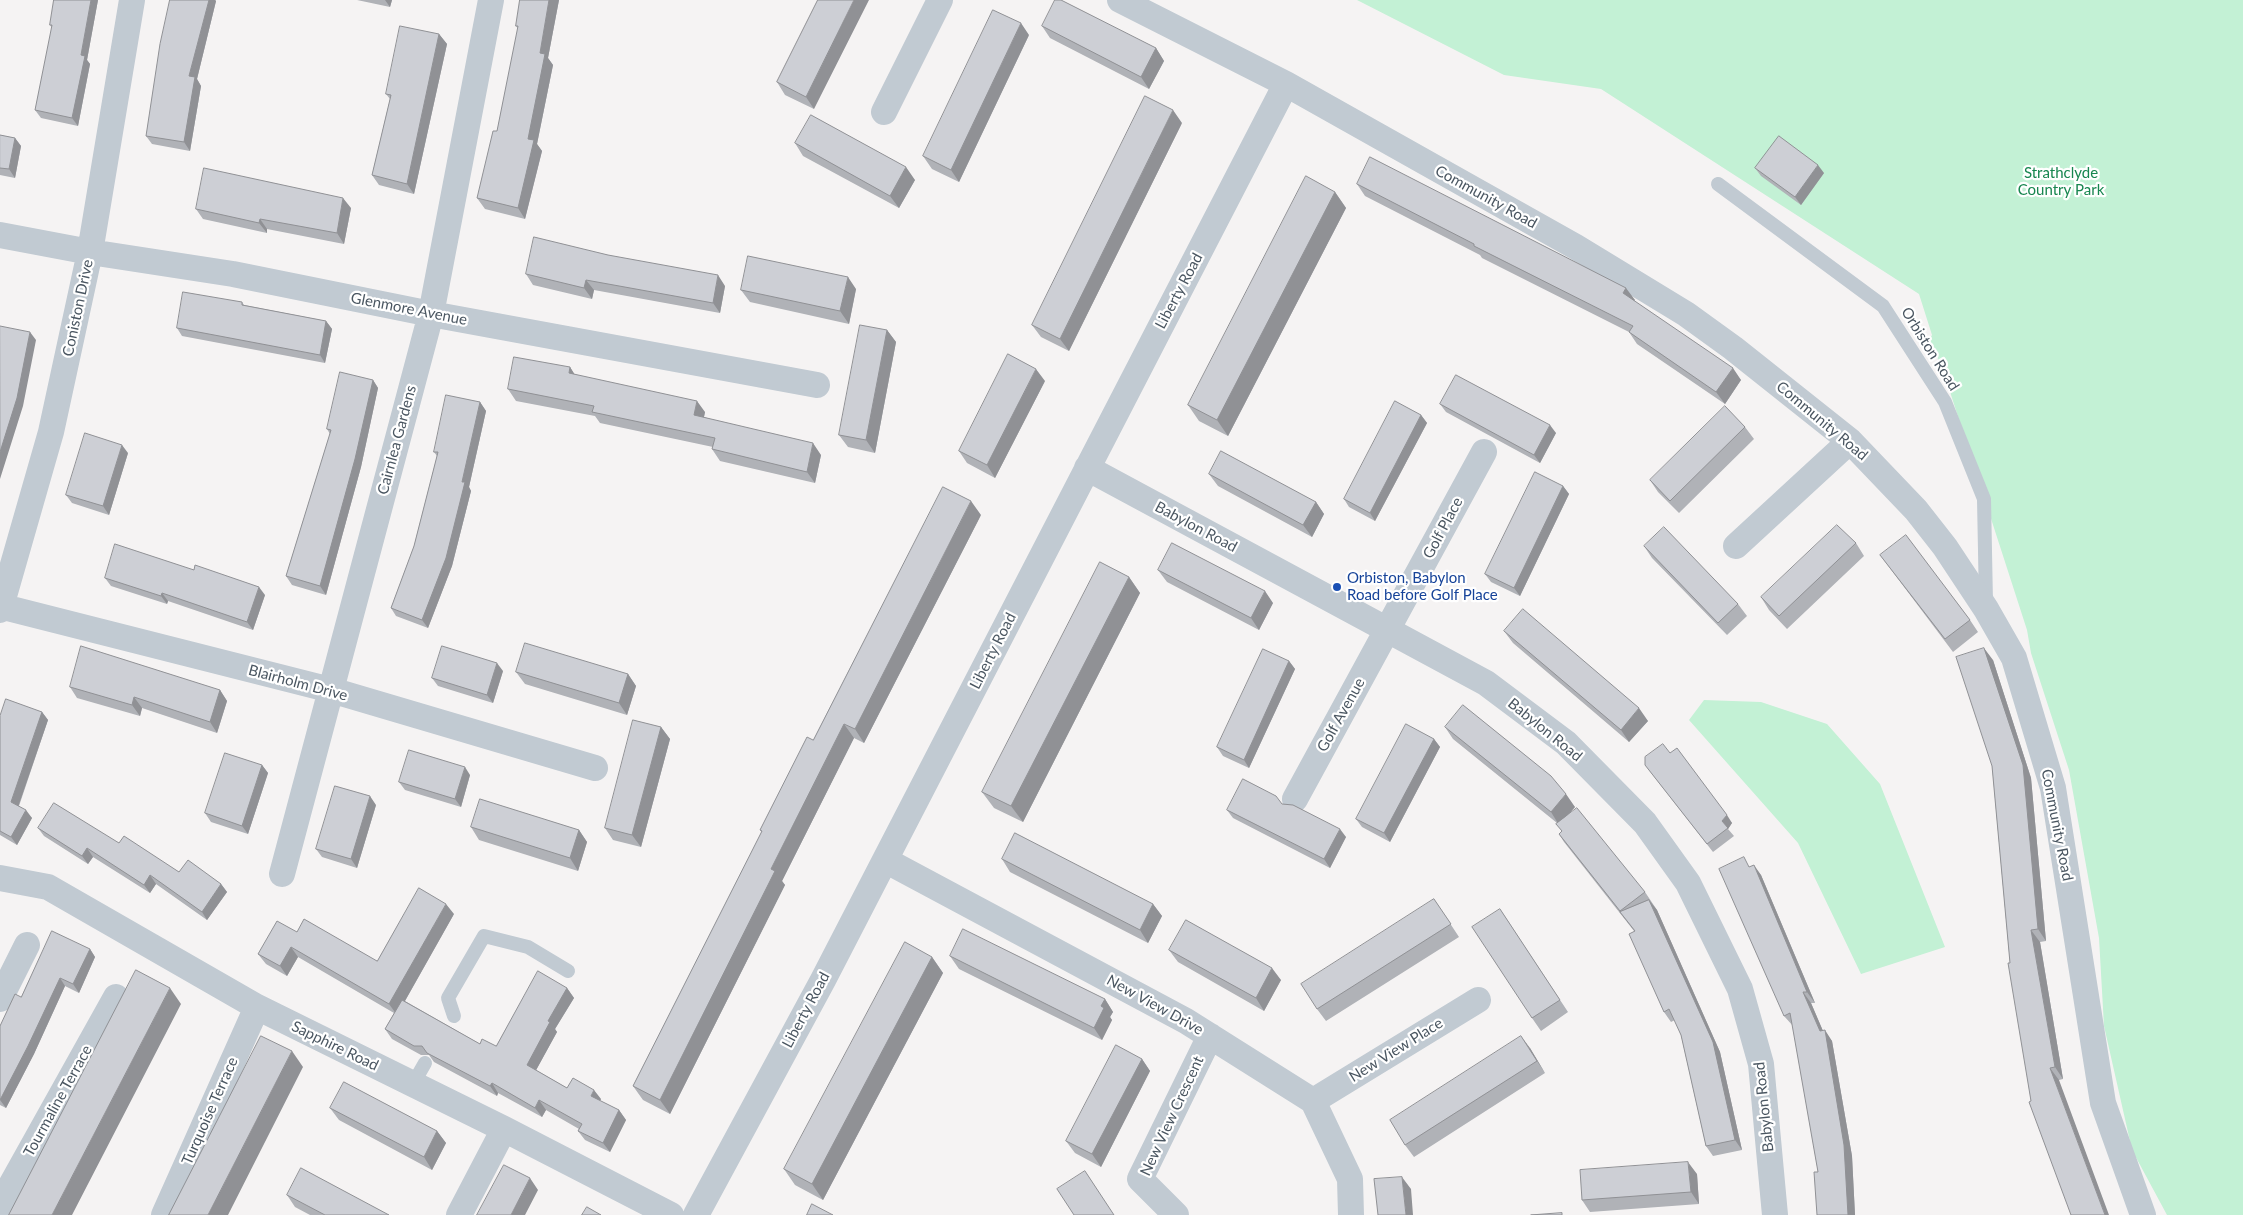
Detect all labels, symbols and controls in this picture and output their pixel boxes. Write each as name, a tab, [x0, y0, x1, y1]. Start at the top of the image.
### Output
street label: Community Road	[1432, 162, 1540, 232]
park label: Strathclyde Country Park	[2018, 164, 2104, 199]
street label: Liberty Road	[1151, 250, 1207, 332]
street label: Coniston Drive	[59, 258, 97, 358]
street label: Glenmore Avenue	[349, 289, 469, 329]
street label: Orbiston Road	[1897, 304, 1963, 394]
street label: Community Road	[1773, 378, 1871, 464]
street label: Cairnlea Gardens	[374, 383, 420, 497]
street label: Golf Place	[1419, 494, 1467, 562]
street label: Babylon Road	[1152, 498, 1240, 556]
place label: Orbiston, Babylon Road before Golf Place	[1347, 569, 1498, 604]
marker: Orbiston, Babylon Road before Golf Place	[1331, 581, 1343, 593]
street label: Liberty Road	[966, 610, 1020, 692]
street label: Blairholm Drive	[246, 661, 350, 705]
street label: Golf Avenue	[1313, 675, 1369, 755]
street label: Babylon Road	[1504, 695, 1586, 765]
street label: Community Road	[2037, 768, 2077, 882]
street label: Liberty Road	[778, 969, 834, 1051]
street label: New View Drive	[1104, 971, 1206, 1039]
street label: New View Place	[1346, 1014, 1446, 1086]
street label: Sapphire Road	[289, 1017, 381, 1075]
street label: Tourmaline Terrace	[20, 1042, 96, 1160]
street label: New View Crescent	[1136, 1053, 1208, 1179]
street label: Turquoise Terrace	[178, 1054, 242, 1168]
street label: Babylon Road	[1750, 1061, 1778, 1153]

